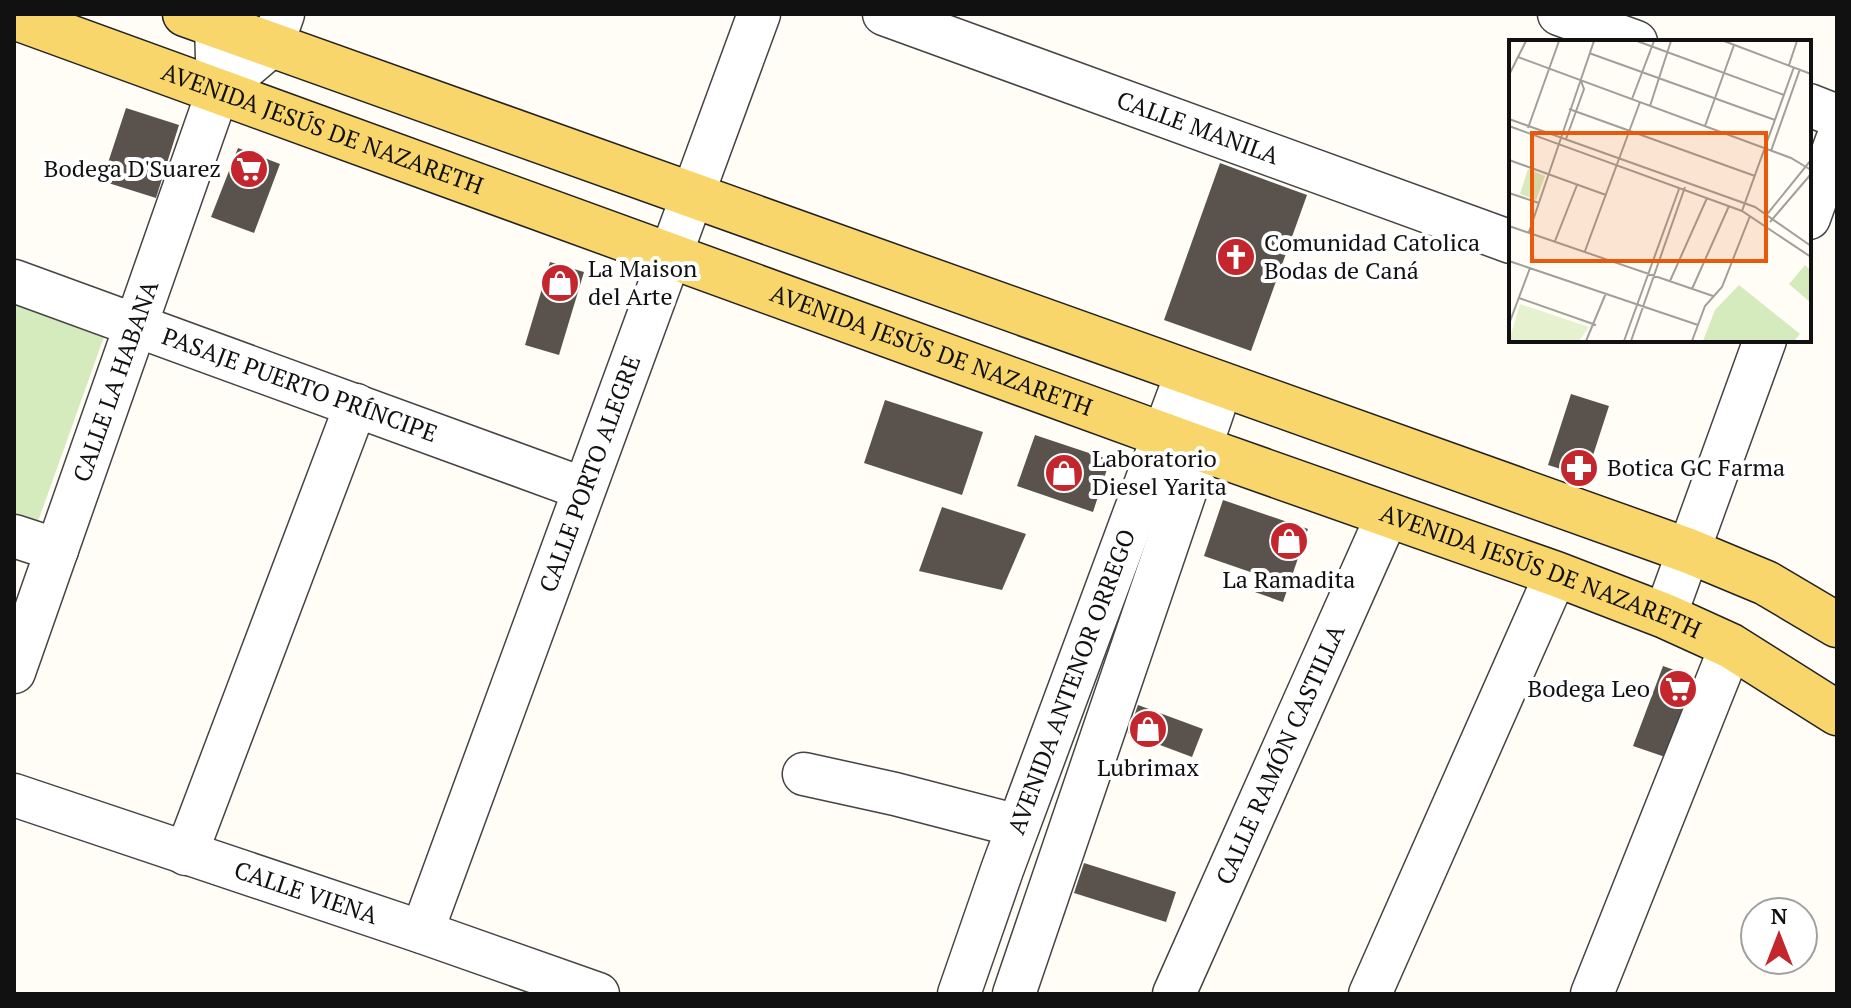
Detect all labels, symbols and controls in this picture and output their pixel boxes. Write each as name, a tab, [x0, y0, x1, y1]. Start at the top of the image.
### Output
inset map	[1509, 40, 1811, 342]
street label: AVENIDA JESÚS DE NAZARETH	[157, 55, 488, 201]
street label: CALLE MANILA	[1113, 83, 1284, 172]
supermarket icon: Bodega D'Suarez	[228, 148, 270, 190]
place label: Bodega D'Suarez	[44, 152, 221, 184]
place label: Comunidad Catolica Bodas de Caná	[1264, 226, 1480, 286]
church icon: Comunidad Catolica Bodas de Caná	[1215, 236, 1257, 278]
place label: La Maison del Arte	[588, 252, 697, 312]
shop icon: La Maison del Arte	[539, 262, 581, 304]
street label: CALLE LA HABANA	[65, 275, 165, 486]
street label: AVENIDA JESÚS DE NAZARETH	[766, 276, 1097, 423]
street label: PASAJE PUERTO PRÍNCIPE	[158, 319, 442, 449]
street label: CALLE PORTO ALEGRE	[531, 351, 647, 596]
place label: Laboratorio Diesel Yarita	[1092, 442, 1227, 502]
pharmacy icon: Botica GC Farma	[1558, 447, 1600, 489]
place label: Botica GC Farma	[1607, 451, 1785, 483]
shop icon: Laboratorio Diesel Yarita	[1043, 452, 1085, 494]
street label: AVENIDA JESÚS DE NAZARETH	[1376, 496, 1706, 645]
shop icon: La Ramadita	[1268, 520, 1310, 562]
street label: AVENIDA ANTENOR ORREGO	[1000, 524, 1142, 839]
place label: La Ramadita	[1223, 563, 1355, 595]
street label: CALLE RAMÓN CASTILLA	[1208, 619, 1352, 889]
supermarket icon: Bodega Leo	[1657, 668, 1699, 710]
place label: Bodega Leo	[1527, 672, 1650, 704]
shop icon: Lubrimax	[1127, 708, 1169, 750]
place label: Lubrimax	[1097, 751, 1199, 783]
street label: CALLE VIENA	[230, 853, 383, 931]
north arrow	[1739, 896, 1819, 976]
text: N	[1771, 901, 1788, 930]

